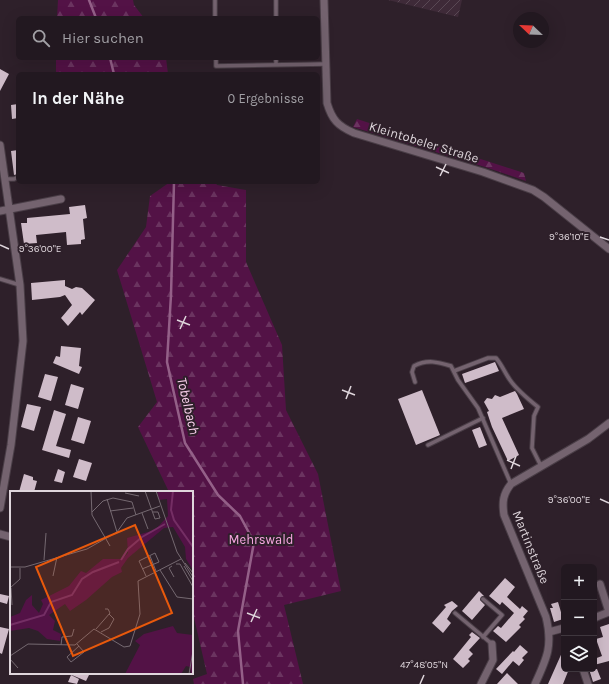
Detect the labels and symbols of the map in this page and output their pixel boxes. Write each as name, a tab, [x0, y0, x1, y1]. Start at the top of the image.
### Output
north arrow	[513, 12, 549, 48]
street label: Kleintobeler Straße	[367, 118, 481, 166]
text: 9°36'10"E	[549, 231, 589, 243]
text: 9°36'00"E	[19, 243, 61, 255]
water label: Tobelbach	[173, 376, 203, 436]
inset map	[10, 491, 193, 674]
text: 9°36'00"E	[548, 494, 590, 506]
street label: Martinstraße	[509, 508, 553, 586]
park label: Mehrswald	[229, 532, 293, 547]
text: 47°48'05"N	[400, 659, 448, 671]

